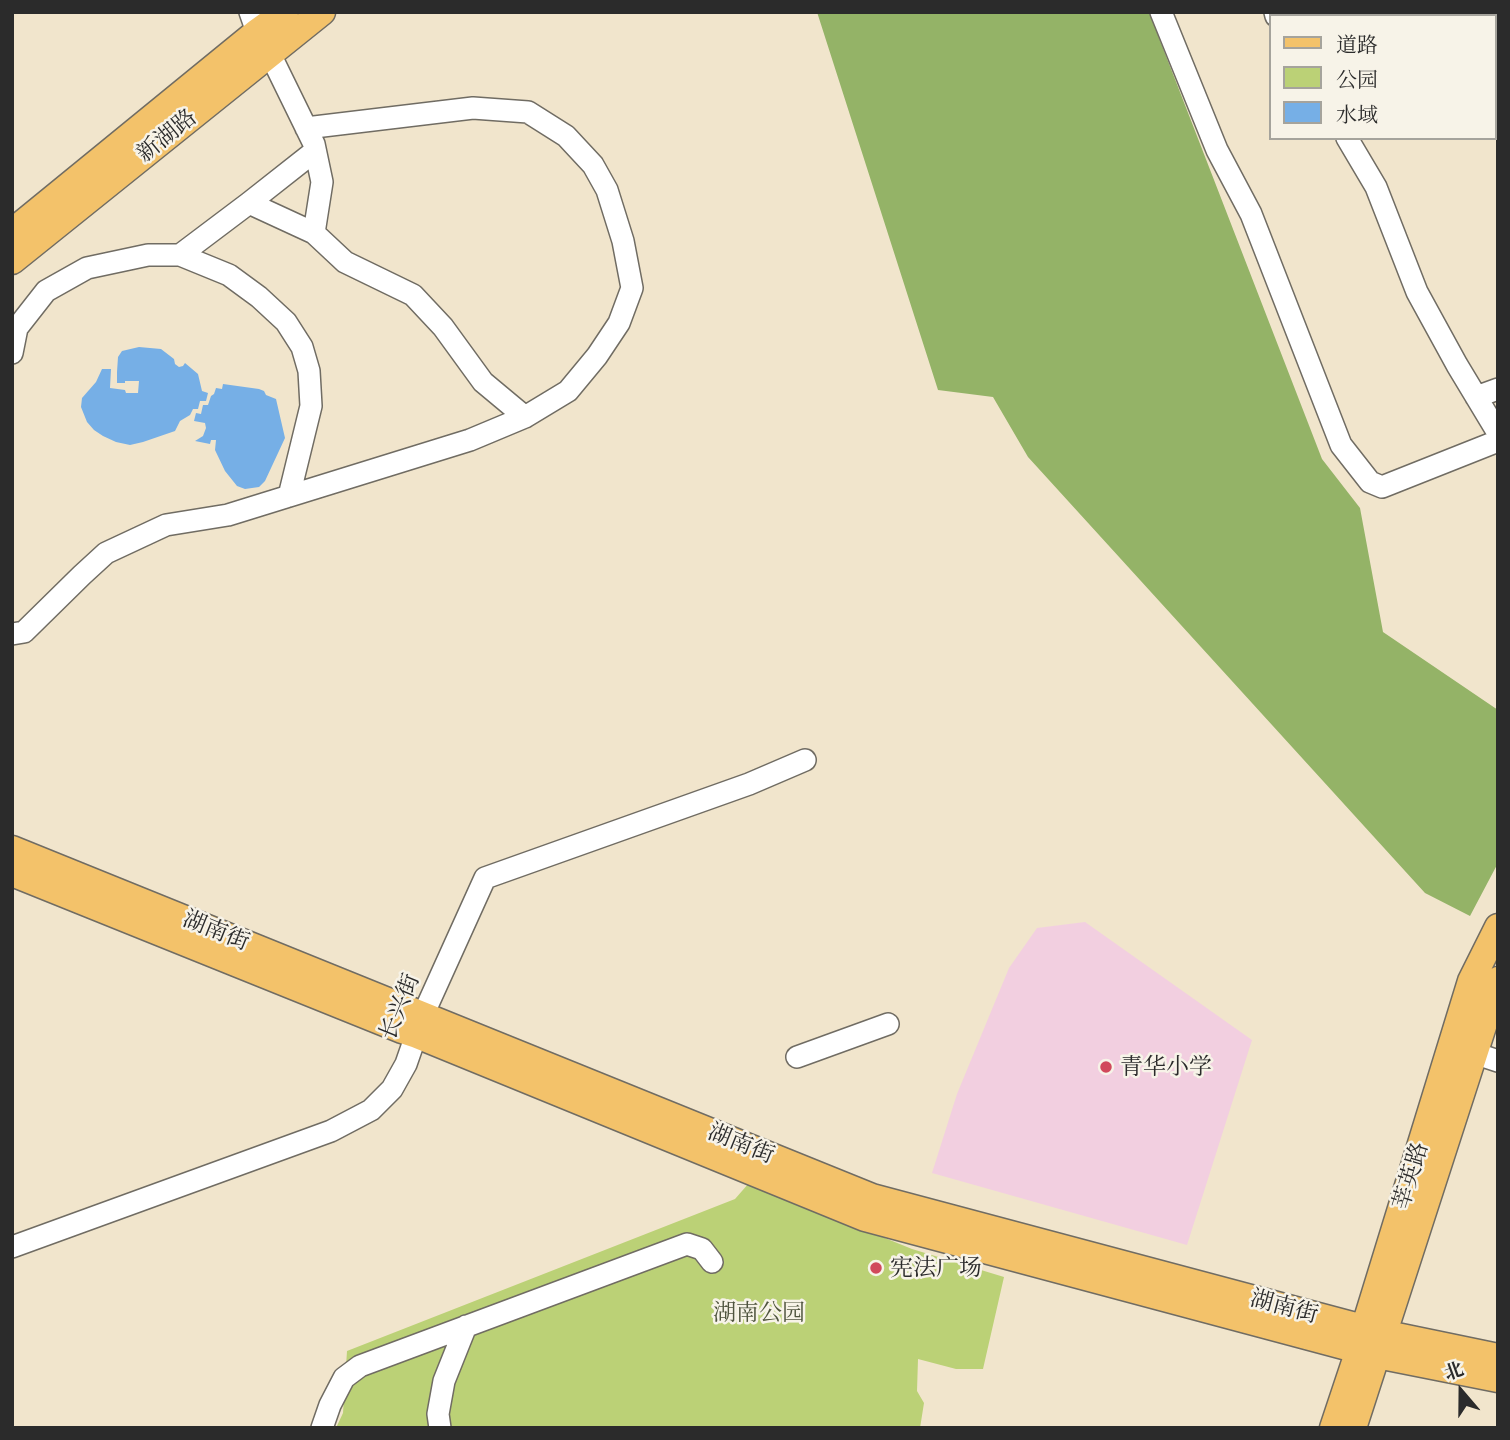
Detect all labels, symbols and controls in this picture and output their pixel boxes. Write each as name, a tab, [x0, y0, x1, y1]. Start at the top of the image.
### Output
legend	[1268, 14, 1496, 140]
text: 道路	[1336, 32, 1378, 57]
text: 公园	[1336, 67, 1378, 92]
text: 水域	[1336, 102, 1378, 127]
street label: 新湖路	[132, 104, 202, 168]
street label: 湖南街	[179, 905, 253, 957]
street label: 长兴街	[374, 970, 426, 1044]
place label: 青华小学	[1120, 1053, 1212, 1081]
marker: 青华小学	[1098, 1059, 1114, 1075]
street label: 湖南街	[704, 1118, 778, 1170]
street label: 莘英路	[1388, 1139, 1434, 1213]
place label: 宪法广场	[890, 1254, 982, 1282]
marker: 宪法广场	[868, 1260, 884, 1276]
street label: 湖南街	[1247, 1285, 1321, 1329]
park label: 湖南公园	[713, 1299, 805, 1327]
north arrow	[1426, 1356, 1496, 1426]
text: 北	[1441, 1357, 1467, 1385]

